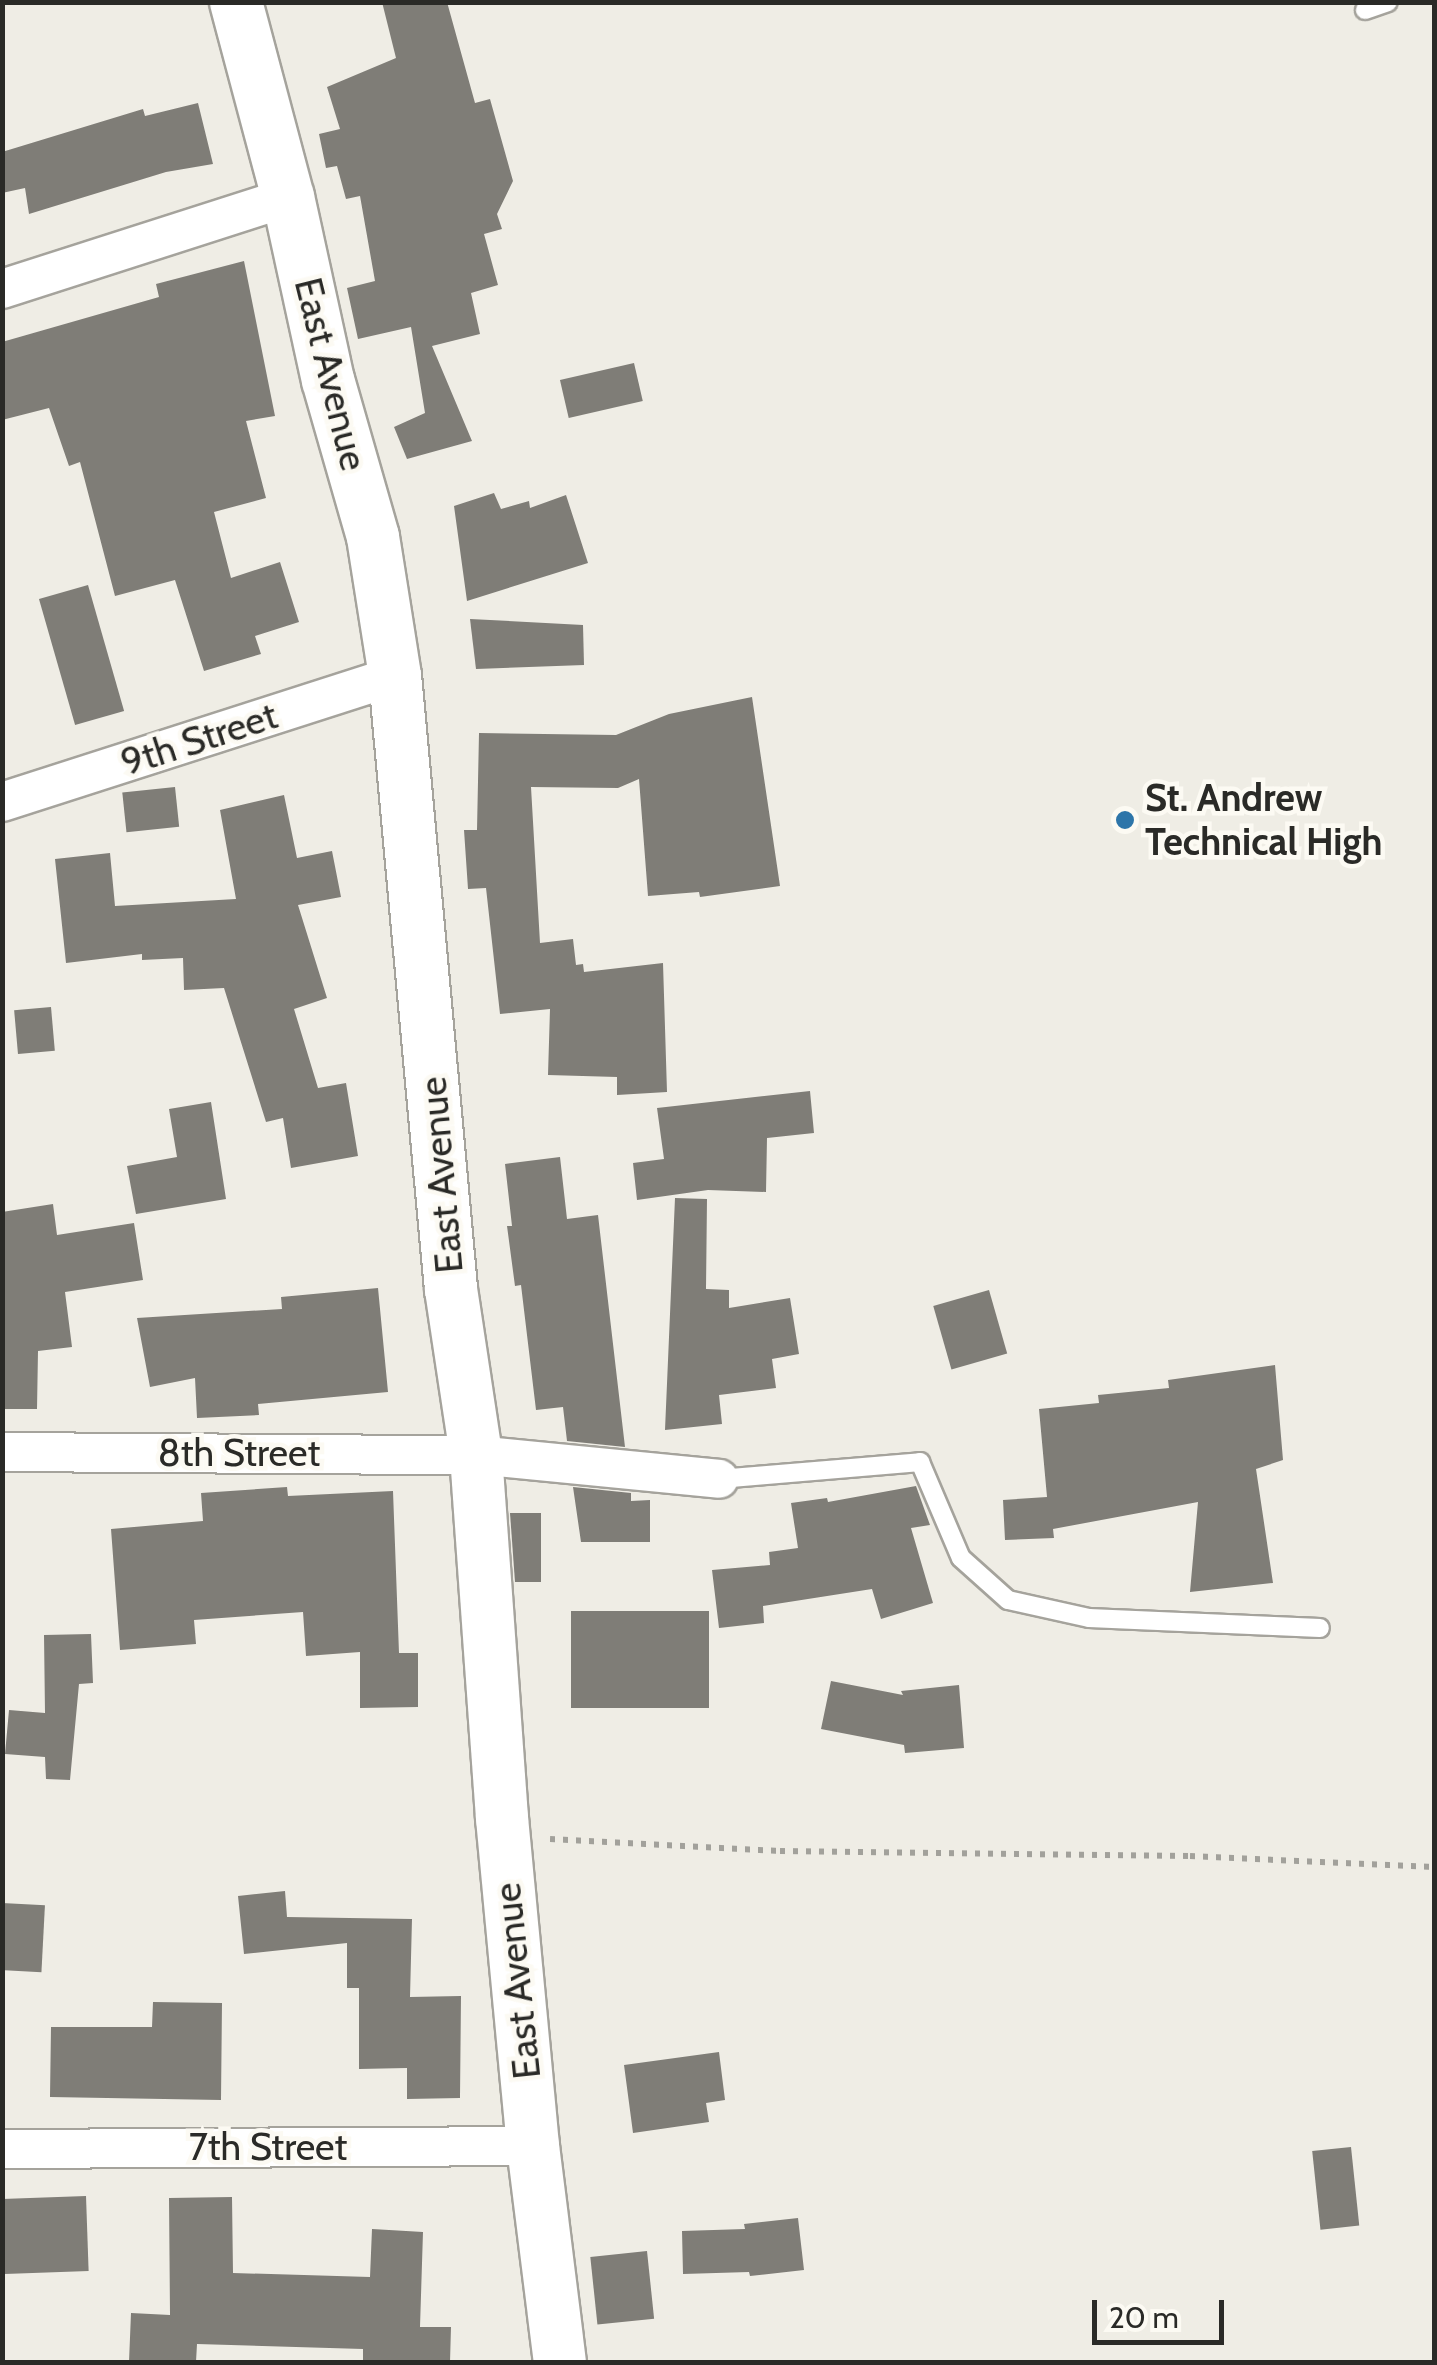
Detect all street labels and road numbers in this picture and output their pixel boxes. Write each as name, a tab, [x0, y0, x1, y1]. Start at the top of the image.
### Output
street label: East Avenue	[285, 273, 377, 475]
street label: 9th Street	[115, 692, 283, 786]
street label: East Avenue	[410, 1075, 472, 1275]
street label: 8th Street	[158, 1430, 320, 1476]
street label: East Avenue	[484, 1881, 550, 2081]
street label: 7th Street	[189, 2124, 347, 2170]

